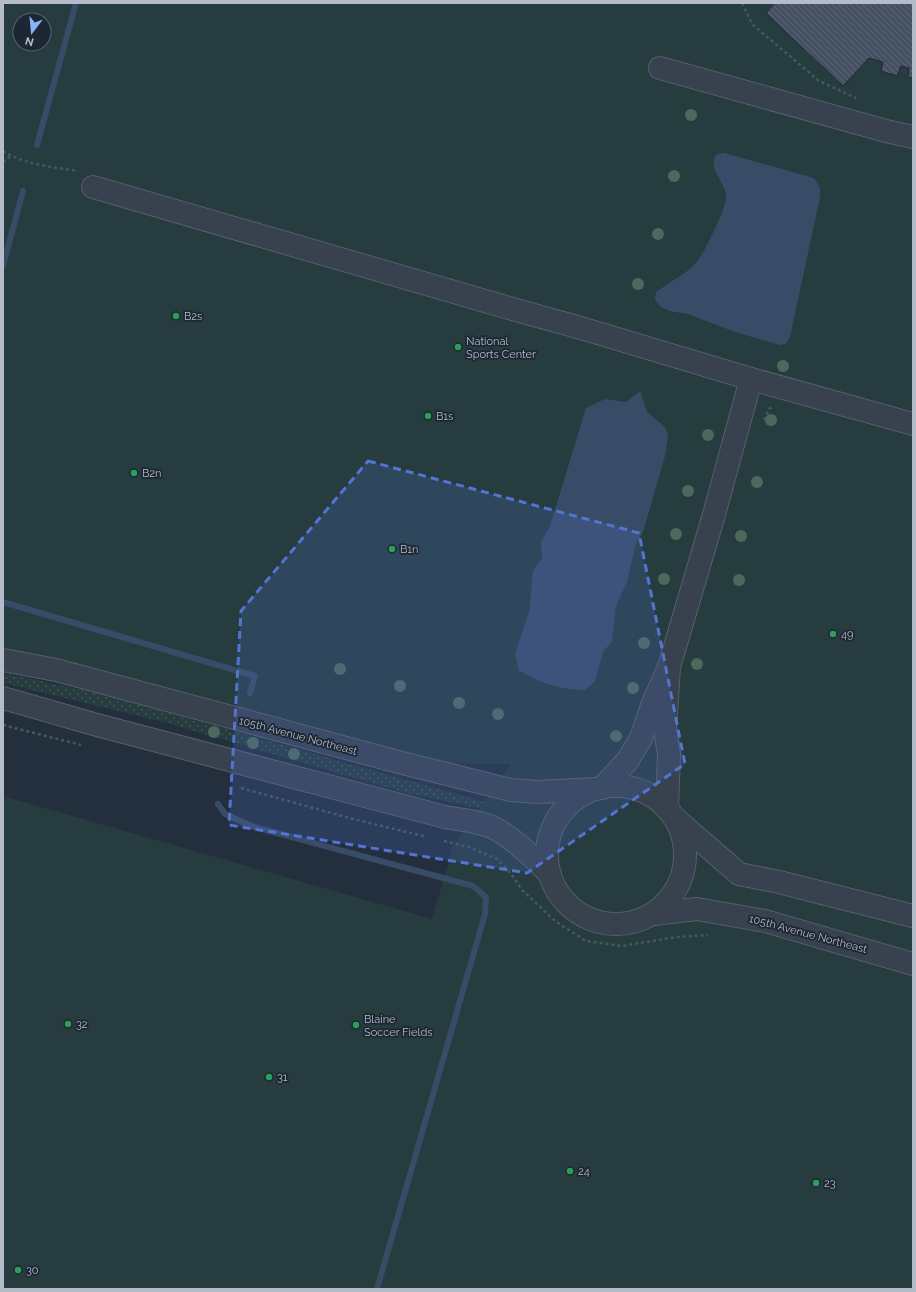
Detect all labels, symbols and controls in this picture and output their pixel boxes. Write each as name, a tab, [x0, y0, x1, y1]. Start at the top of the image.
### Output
north arrow	[12, 12, 52, 52]
text: N	[24, 34, 35, 49]
place label: B2s	[184, 310, 202, 323]
marker: B2s	[171, 311, 181, 321]
place label: National Sports Center	[466, 335, 536, 361]
marker: National Sports Center	[453, 342, 463, 352]
place label: B1s	[436, 410, 453, 423]
marker: B1s	[423, 411, 433, 421]
place label: B2n	[142, 467, 161, 480]
marker: B2n	[129, 468, 139, 478]
place label: B1n	[400, 543, 418, 556]
marker: B1n	[387, 544, 397, 554]
place label: 49	[841, 628, 853, 641]
marker: 49	[828, 629, 838, 639]
street label: 105th Avenue Northeast	[238, 714, 359, 758]
street label: 105th Avenue Northeast	[748, 912, 869, 956]
place label: Blaine Soccer Fields	[364, 1013, 433, 1039]
place label: 32	[76, 1018, 88, 1031]
marker: 32	[63, 1019, 73, 1029]
marker: Blaine Soccer Fields	[351, 1020, 361, 1030]
place label: 31	[277, 1071, 288, 1084]
marker: 31	[264, 1072, 274, 1082]
place label: 24	[578, 1165, 590, 1178]
marker: 24	[565, 1166, 575, 1176]
place label: 23	[824, 1177, 836, 1190]
marker: 23	[811, 1178, 821, 1188]
place label: 30	[26, 1264, 39, 1277]
marker: 30	[13, 1265, 23, 1275]

